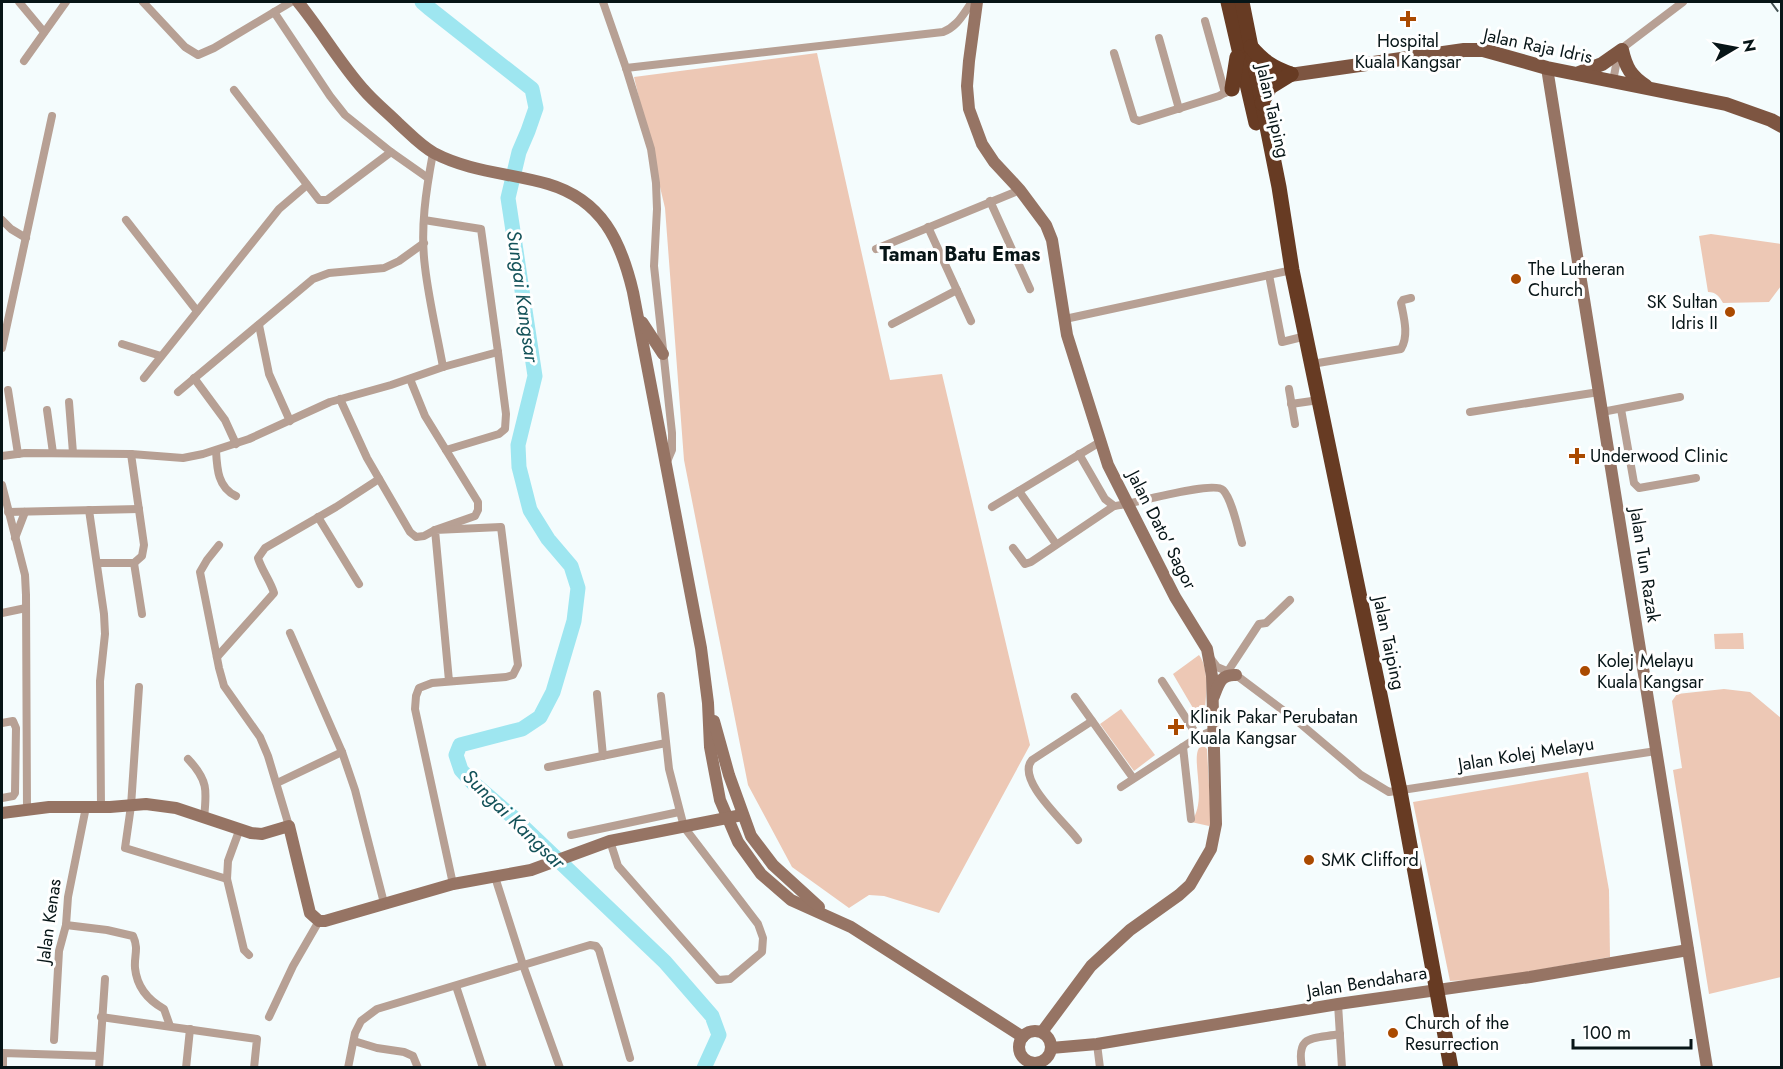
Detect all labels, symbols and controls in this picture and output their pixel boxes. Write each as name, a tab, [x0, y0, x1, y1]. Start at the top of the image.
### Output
marker: Hospital Kuala Kangsar	[1399, 10, 1417, 28]
north arrow	[1705, 18, 1765, 78]
street label: Jalan Raja Idris	[1479, 21, 1595, 70]
place label: Hospital Kuala Kangsar	[1355, 28, 1462, 75]
text: N	[1737, 37, 1762, 54]
street label: Jalan Taiping	[1249, 60, 1296, 160]
water label: Sungai Kangsar	[499, 228, 546, 365]
district label: Taman Batu Emas	[880, 240, 1040, 269]
place label: The Lutheran Church	[1528, 256, 1625, 303]
marker: The Lutheran Church	[1509, 272, 1523, 286]
place label: SK Sultan Idris II	[1647, 289, 1718, 336]
marker: SK Sultan Idris II	[1723, 305, 1737, 319]
place label: Underwood Clinic	[1590, 443, 1728, 469]
marker: Underwood Clinic	[1568, 447, 1586, 465]
street label: Jalan Dato' Sagor	[1120, 464, 1204, 595]
street label: Jalan Tun Razak	[1623, 504, 1667, 624]
street label: Jalan Taiping	[1366, 592, 1412, 692]
place label: Kolej Melayu Kuala Kangsar	[1597, 648, 1704, 695]
marker: Kolej Melayu Kuala Kangsar	[1578, 664, 1592, 678]
place label: Klinik Pakar Perubatan Kuala Kangsar	[1190, 704, 1358, 751]
marker: Klinik Pakar Perubatan Kuala Kangsar	[1167, 718, 1185, 736]
street label: Jalan Kolej Melayu	[1454, 730, 1596, 778]
water label: Sungai Kangsar	[456, 763, 573, 877]
place label: SMK Clifford	[1321, 847, 1419, 873]
marker: SMK Clifford	[1302, 853, 1316, 867]
street label: Jalan Kenas	[30, 877, 68, 967]
street label: Jalan Bendahara	[1303, 960, 1429, 1005]
place label: Church of the Resurrection	[1405, 1010, 1509, 1057]
scale bar	[1573, 1012, 1692, 1050]
text: 100 m	[1582, 1020, 1631, 1046]
marker: Church of the Resurrection	[1386, 1026, 1400, 1040]

